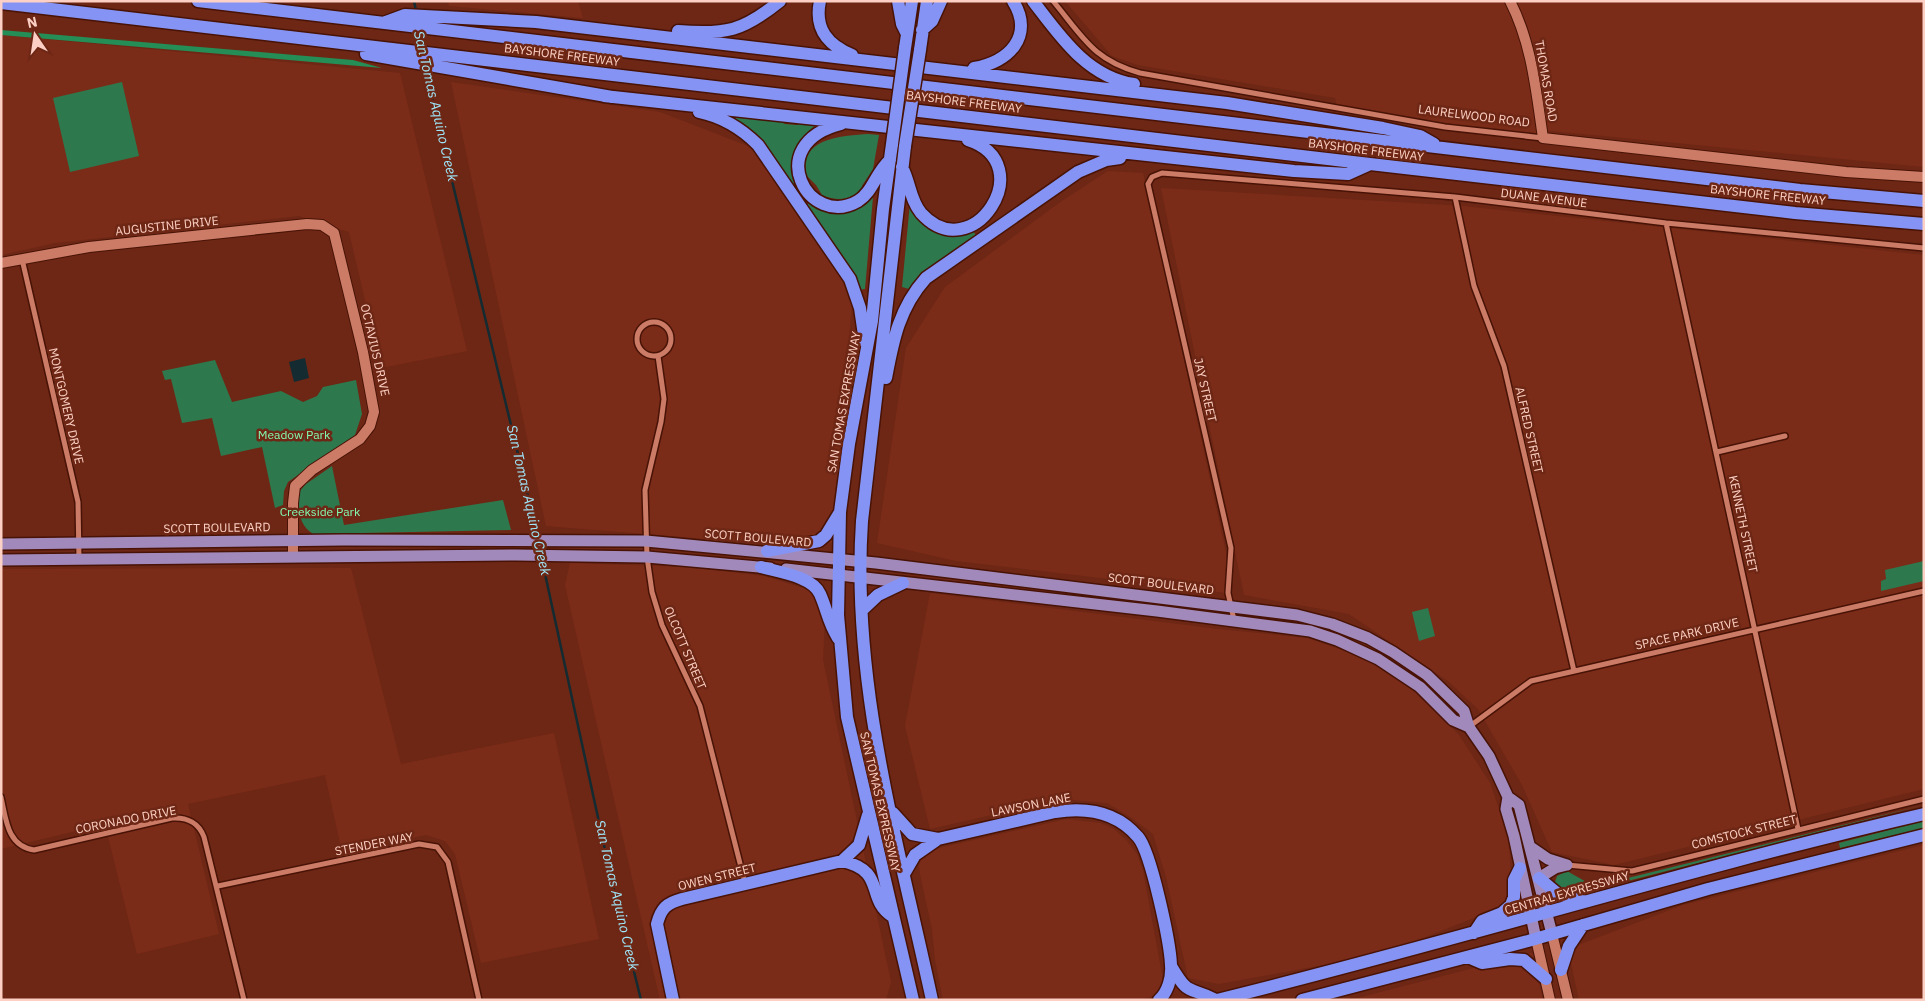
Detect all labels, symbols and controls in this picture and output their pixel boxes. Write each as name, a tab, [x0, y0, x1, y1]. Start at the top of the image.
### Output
north arrow	[10, 10, 60, 60]
text: N	[25, 12, 39, 32]
water label: San Tomas Aquino Creek	[410, 29, 462, 184]
street label: THOMAS ROAD	[1532, 39, 1561, 123]
street label: BAYSHORE FREEWAY	[503, 40, 621, 69]
street label: BAYSHORE FREEWAY	[905, 87, 1023, 116]
street label: LAURELWOOD ROAD	[1417, 101, 1531, 130]
street label: BAYSHORE FREEWAY	[1307, 135, 1425, 164]
street label: BAYSHORE FREEWAY	[1709, 181, 1827, 208]
street label: DUANE AVENUE	[1500, 185, 1588, 210]
street label: AUGUSTINE DRIVE	[115, 213, 219, 238]
street label: OCTAVIUS DRIVE	[358, 302, 393, 397]
street label: SAN TOMAS EXPRESSWAY	[824, 330, 863, 474]
street label: MONTGOMERY DRIVE	[46, 346, 87, 466]
street label: JAY STREET	[1191, 356, 1220, 423]
street label: ALFRED STREET	[1512, 385, 1547, 475]
water label: San Tomas Aquino Creek	[503, 423, 555, 578]
park label: Meadow Park	[258, 427, 331, 442]
street label: KENNETH STREET	[1726, 474, 1761, 574]
park label: Creekside Park	[280, 504, 361, 519]
street label: SCOTT BOULEVARD	[163, 519, 271, 536]
street label: SCOTT BOULEVARD	[704, 525, 812, 550]
street label: SCOTT BOULEVARD	[1107, 570, 1215, 597]
street label: OLCOTT STREET	[661, 604, 710, 692]
street label: SPACE PARK DRIVE	[1634, 614, 1740, 653]
street label: SAN TOMAS EXPRESSWAY	[857, 730, 904, 873]
street label: LAWSON LANE	[990, 789, 1072, 820]
street label: CORONADO DRIVE	[74, 802, 178, 837]
street label: COMSTOCK STREET	[1690, 811, 1798, 852]
water label: San Tomas Aquino Creek	[591, 818, 643, 973]
street label: STENDER WAY	[333, 829, 414, 858]
street label: OWEN STREET	[676, 860, 757, 893]
street label: CENTRAL EXPRESSWAY	[1503, 868, 1631, 918]

